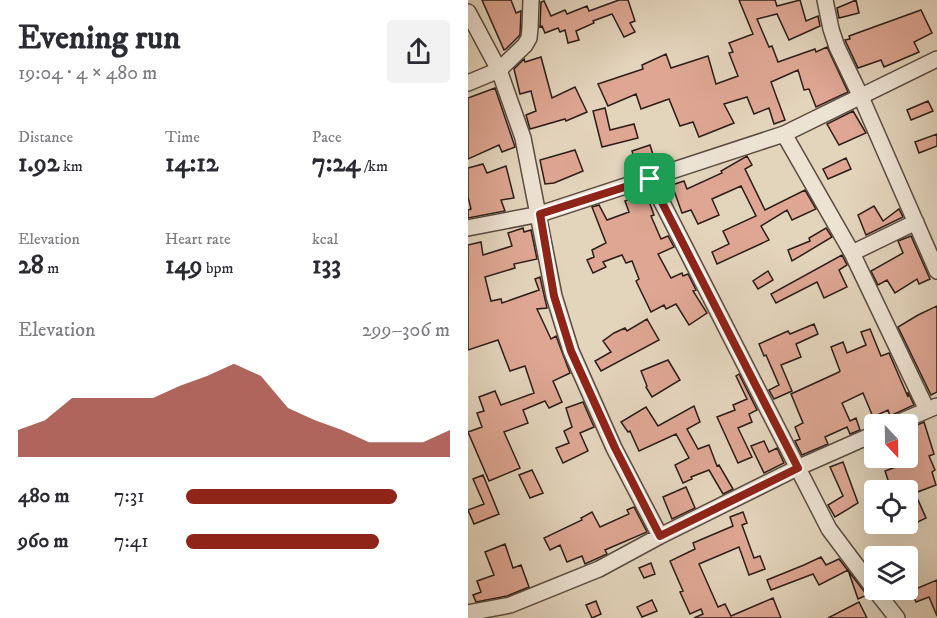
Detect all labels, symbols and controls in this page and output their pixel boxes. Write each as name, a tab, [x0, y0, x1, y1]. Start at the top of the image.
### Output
text: Evening run	[18, 18, 180, 59]
button: share	[387, 20, 450, 83]
text: 19:04 · 4 × 480 m	[18, 61, 157, 86]
text: Distance	[18, 127, 73, 147]
text: Time	[165, 127, 200, 147]
text: Pace	[312, 127, 342, 147]
text: 1.92	[18, 147, 59, 180]
text: 14:12	[165, 147, 219, 180]
text: 7:24	[312, 147, 360, 180]
pin	[624, 153, 675, 204]
text: km	[59, 156, 83, 176]
text: /km	[360, 156, 388, 176]
icon: arrive	[633, 162, 666, 195]
text: Elevation	[18, 229, 80, 249]
text: Heart rate	[165, 229, 231, 249]
text: kcal	[312, 229, 338, 249]
text: 28	[18, 249, 44, 282]
text: 149	[165, 249, 203, 282]
text: 133	[312, 249, 341, 282]
text: m	[44, 258, 59, 278]
text: bpm	[203, 258, 233, 278]
text: Elevation	[18, 318, 95, 343]
text: 299–306 m	[362, 318, 450, 343]
north arrow	[864, 414, 918, 468]
map controls	[864, 414, 918, 600]
button: locate	[864, 480, 918, 534]
text: 480 m	[18, 484, 70, 509]
text: 7:31	[114, 484, 145, 509]
text: 960 m	[18, 529, 68, 554]
text: 7:41	[114, 529, 149, 554]
button: layers	[864, 546, 918, 600]

